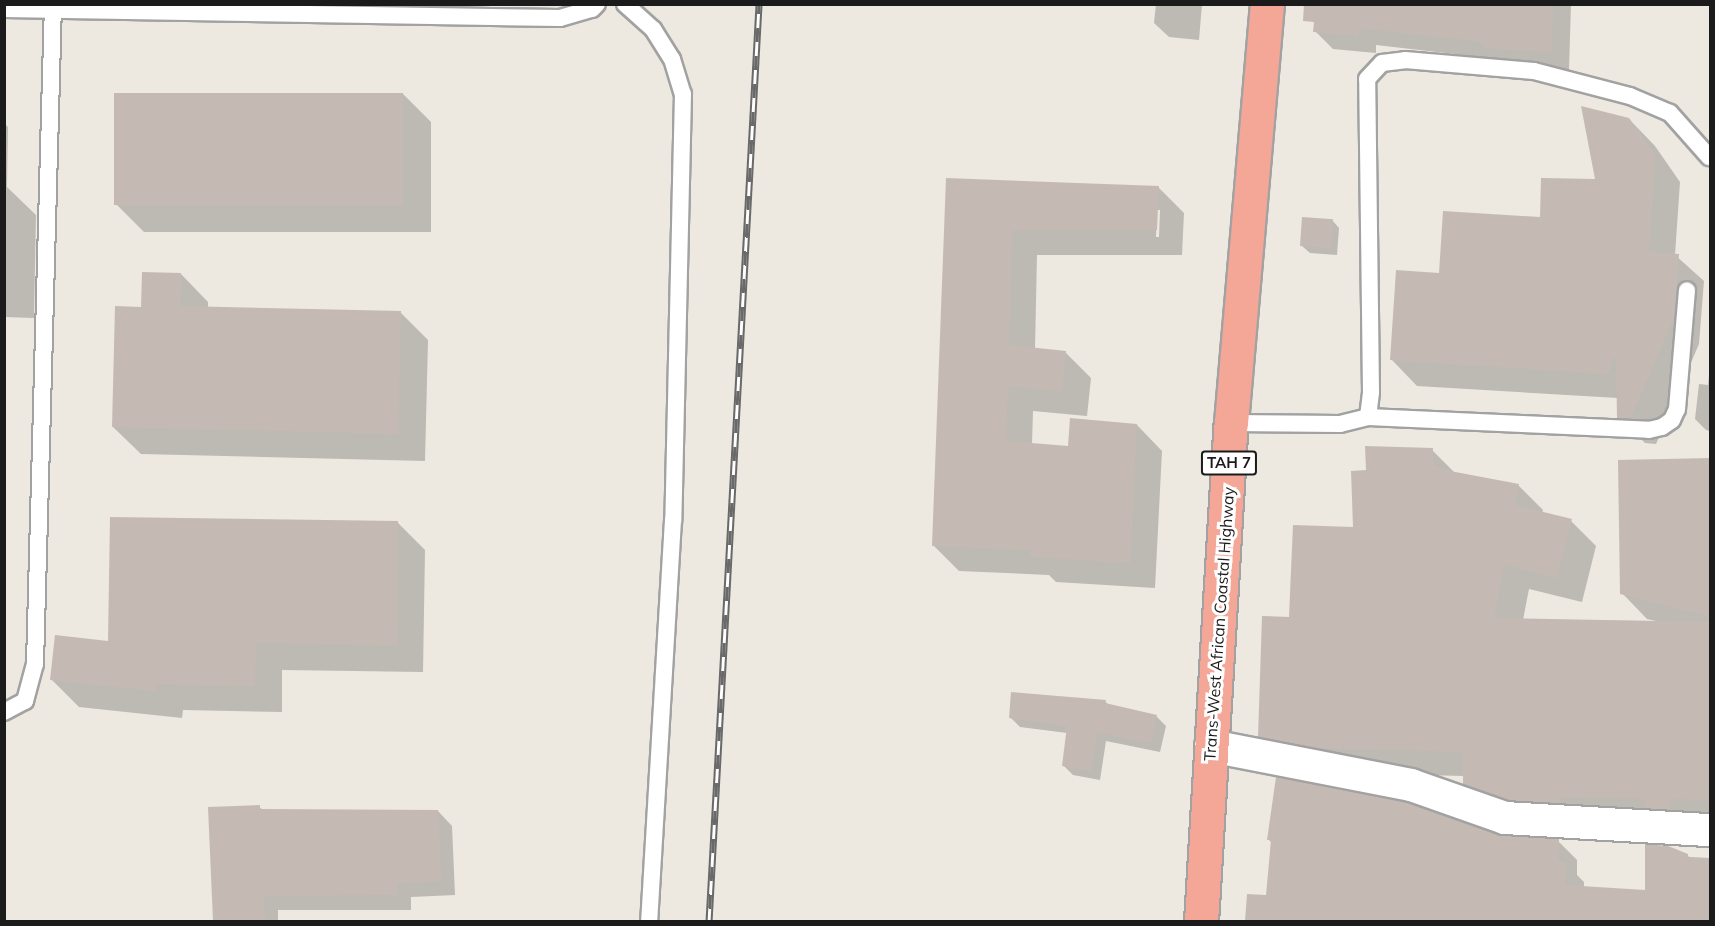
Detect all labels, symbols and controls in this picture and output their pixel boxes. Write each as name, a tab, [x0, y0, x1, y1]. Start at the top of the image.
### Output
road number: TAH 7	[1200, 451, 1258, 475]
street label: Trans-West African Coastal Highway	[1200, 486, 1238, 762]

